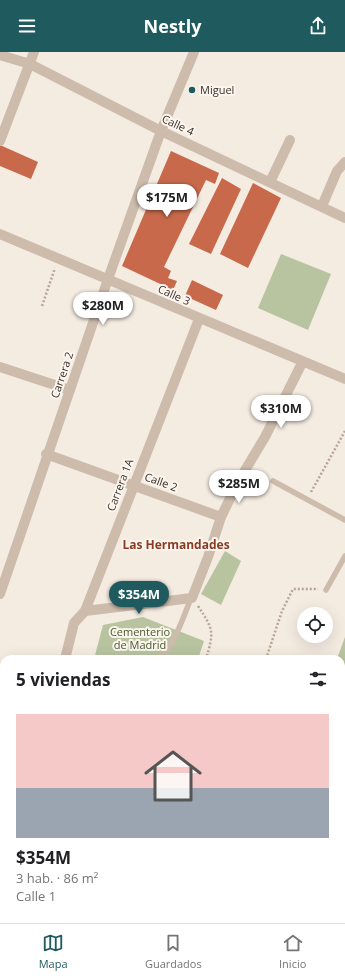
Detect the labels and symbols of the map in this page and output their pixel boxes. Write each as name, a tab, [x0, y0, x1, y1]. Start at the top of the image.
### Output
place label: Miguel	[200, 82, 234, 97]
marker: Miguel	[187, 85, 197, 95]
street label: Calle 4	[160, 111, 197, 139]
pin: $175M	[139, 184, 195, 218]
street label: Calle 3	[156, 281, 193, 308]
pin: $280M	[75, 292, 131, 326]
street label: Carrera 2	[47, 350, 76, 400]
pin: $310M	[253, 395, 309, 429]
street label: Carrera 1A	[103, 456, 136, 513]
street label: Calle 2	[143, 469, 180, 494]
pin: $285M	[211, 470, 267, 504]
district label: Las Hermandades	[122, 536, 230, 553]
pin: $354M	[111, 581, 167, 615]
park label: Cementerio de Madrid	[110, 624, 170, 652]

